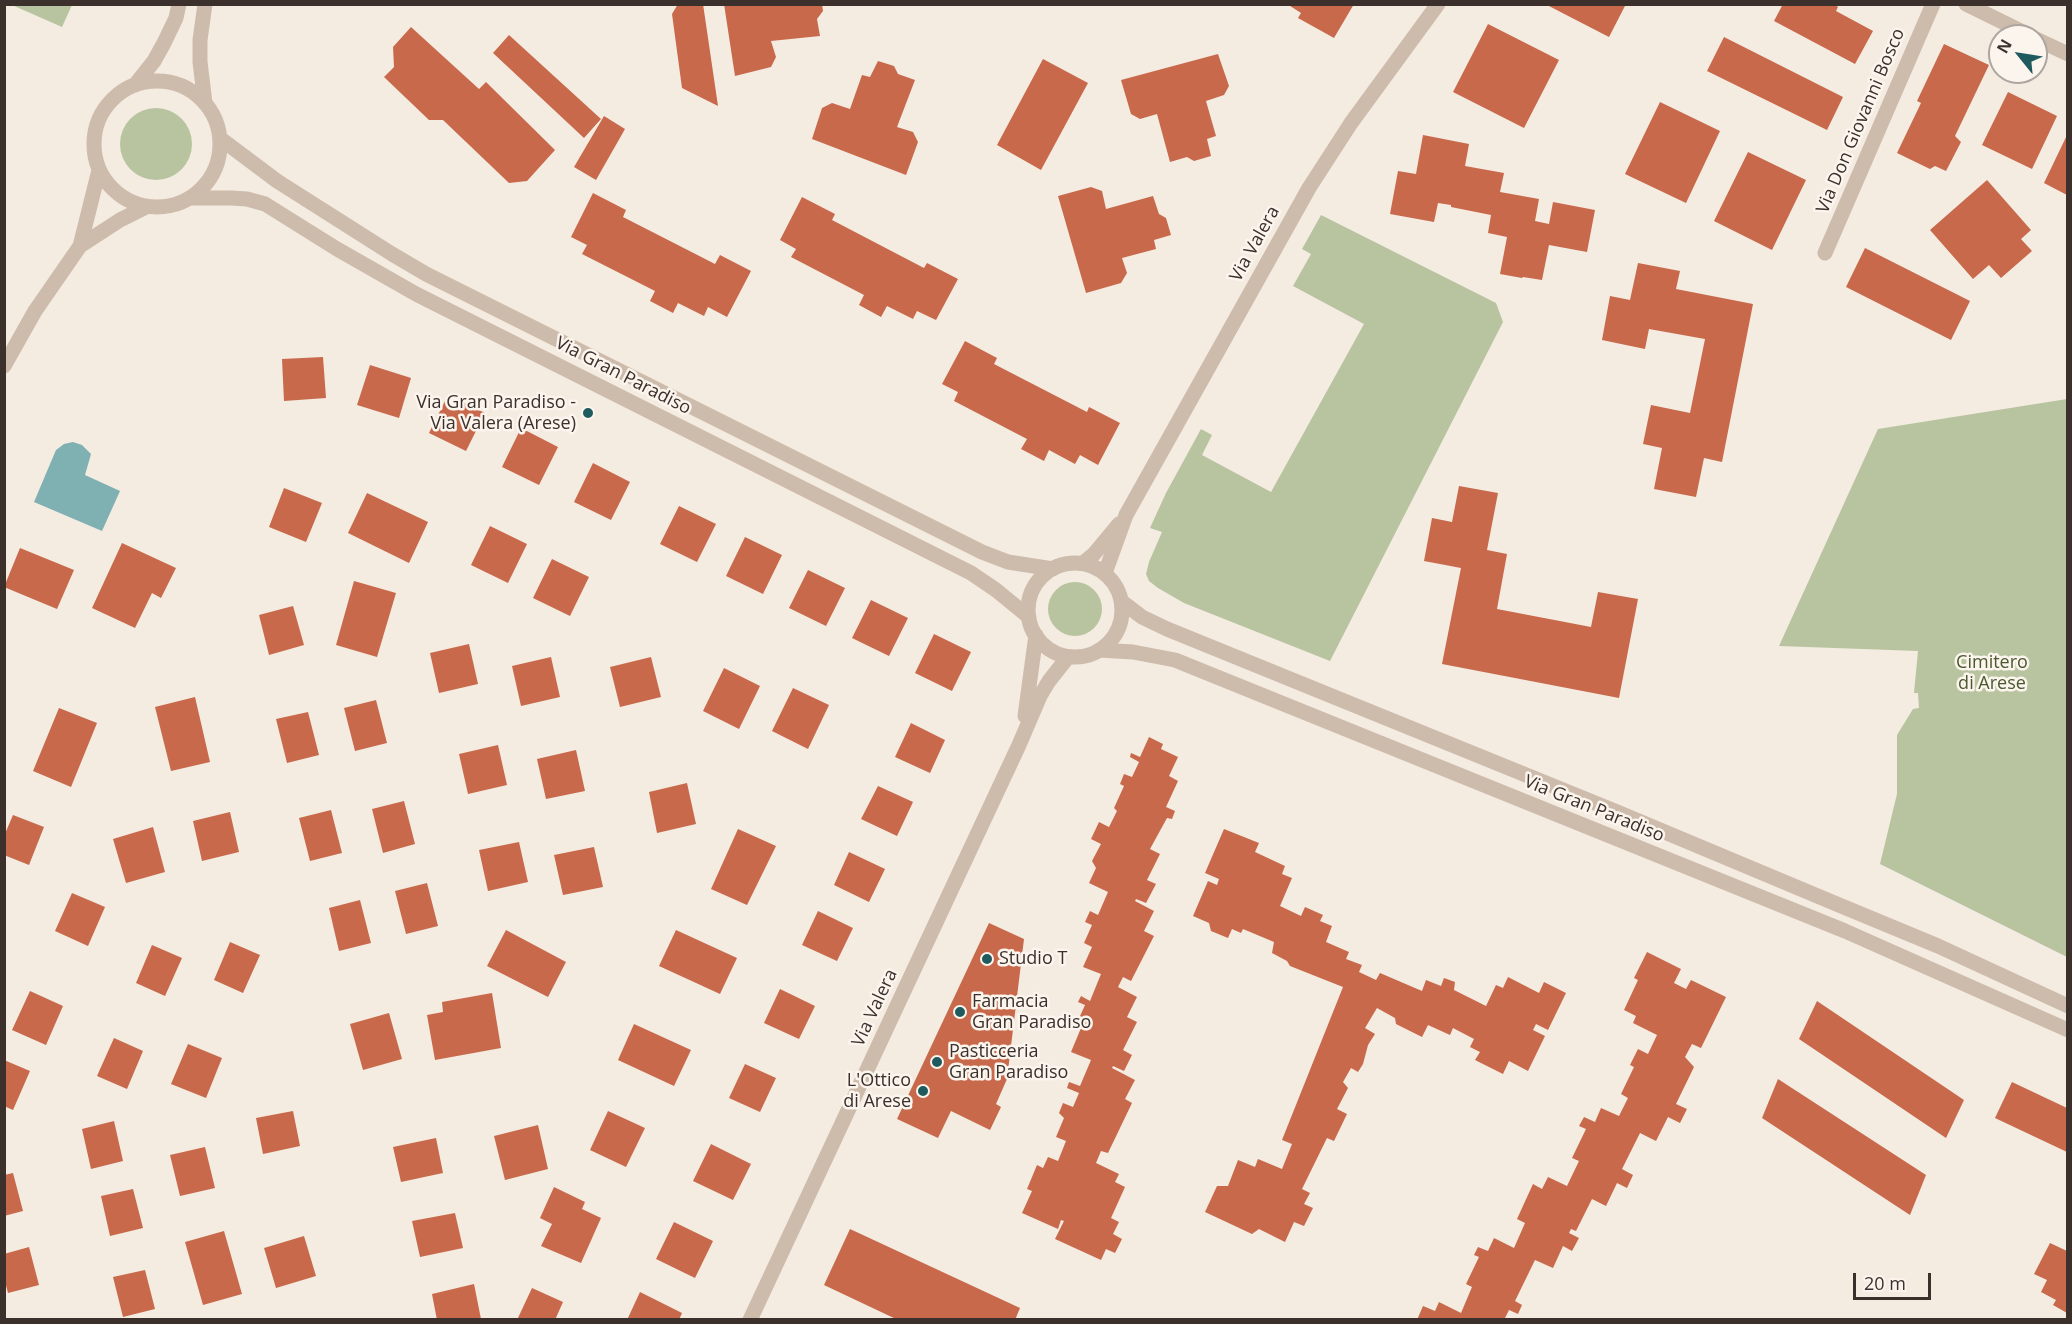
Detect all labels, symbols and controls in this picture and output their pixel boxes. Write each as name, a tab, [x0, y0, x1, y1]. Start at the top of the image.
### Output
north arrow	[1988, 24, 2048, 84]
street label: Via Don Giovanni Bosco	[1812, 25, 1910, 217]
text: N	[1991, 35, 2017, 57]
street label: Via Valera	[1226, 203, 1284, 285]
street label: Via Gran Paradiso	[552, 332, 694, 420]
place label: Via Gran Paradiso - Via Valera (Arese)	[416, 392, 576, 434]
marker: Via Gran Paradiso - Via Valera (Arese)	[581, 406, 595, 420]
park label: Cimitero di Arese	[1956, 652, 2028, 694]
street label: Via Gran Paradiso	[1521, 771, 1667, 847]
place label: Studio T	[999, 948, 1067, 970]
marker: Studio T	[980, 952, 994, 966]
street label: Via Valera	[848, 966, 902, 1050]
place label: Farmacia Gran Paradiso	[972, 991, 1091, 1034]
marker: Farmacia Gran Paradiso	[953, 1005, 967, 1019]
place label: Pasticceria Gran Paradiso	[949, 1041, 1068, 1084]
marker: Pasticceria Gran Paradiso	[930, 1055, 944, 1069]
place label: L'Ottico di Arese	[843, 1070, 911, 1112]
marker: L'Ottico di Arese	[916, 1084, 930, 1098]
scale bar	[1856, 1261, 1934, 1299]
text: 20 m	[1864, 1271, 1906, 1295]

